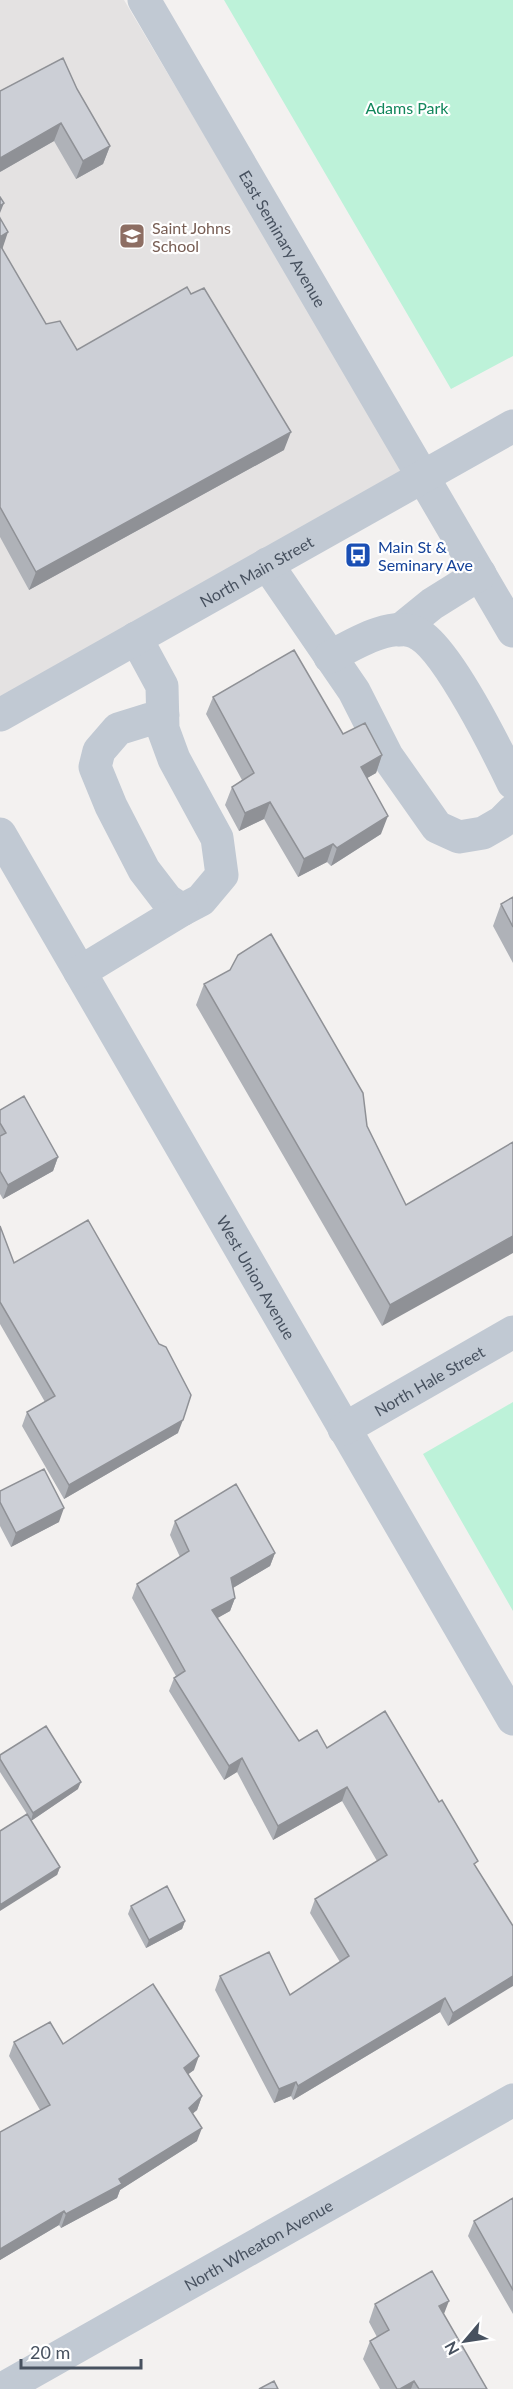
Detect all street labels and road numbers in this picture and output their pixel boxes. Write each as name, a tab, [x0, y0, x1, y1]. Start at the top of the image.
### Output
street label: East Seminary Avenue	[236, 166, 331, 310]
street label: North Main Street	[196, 531, 316, 610]
street label: West Union Avenue	[213, 1212, 300, 1342]
street label: North Hale Street	[370, 1341, 488, 1419]
street label: North Wheaton Avenue	[180, 2195, 335, 2294]

